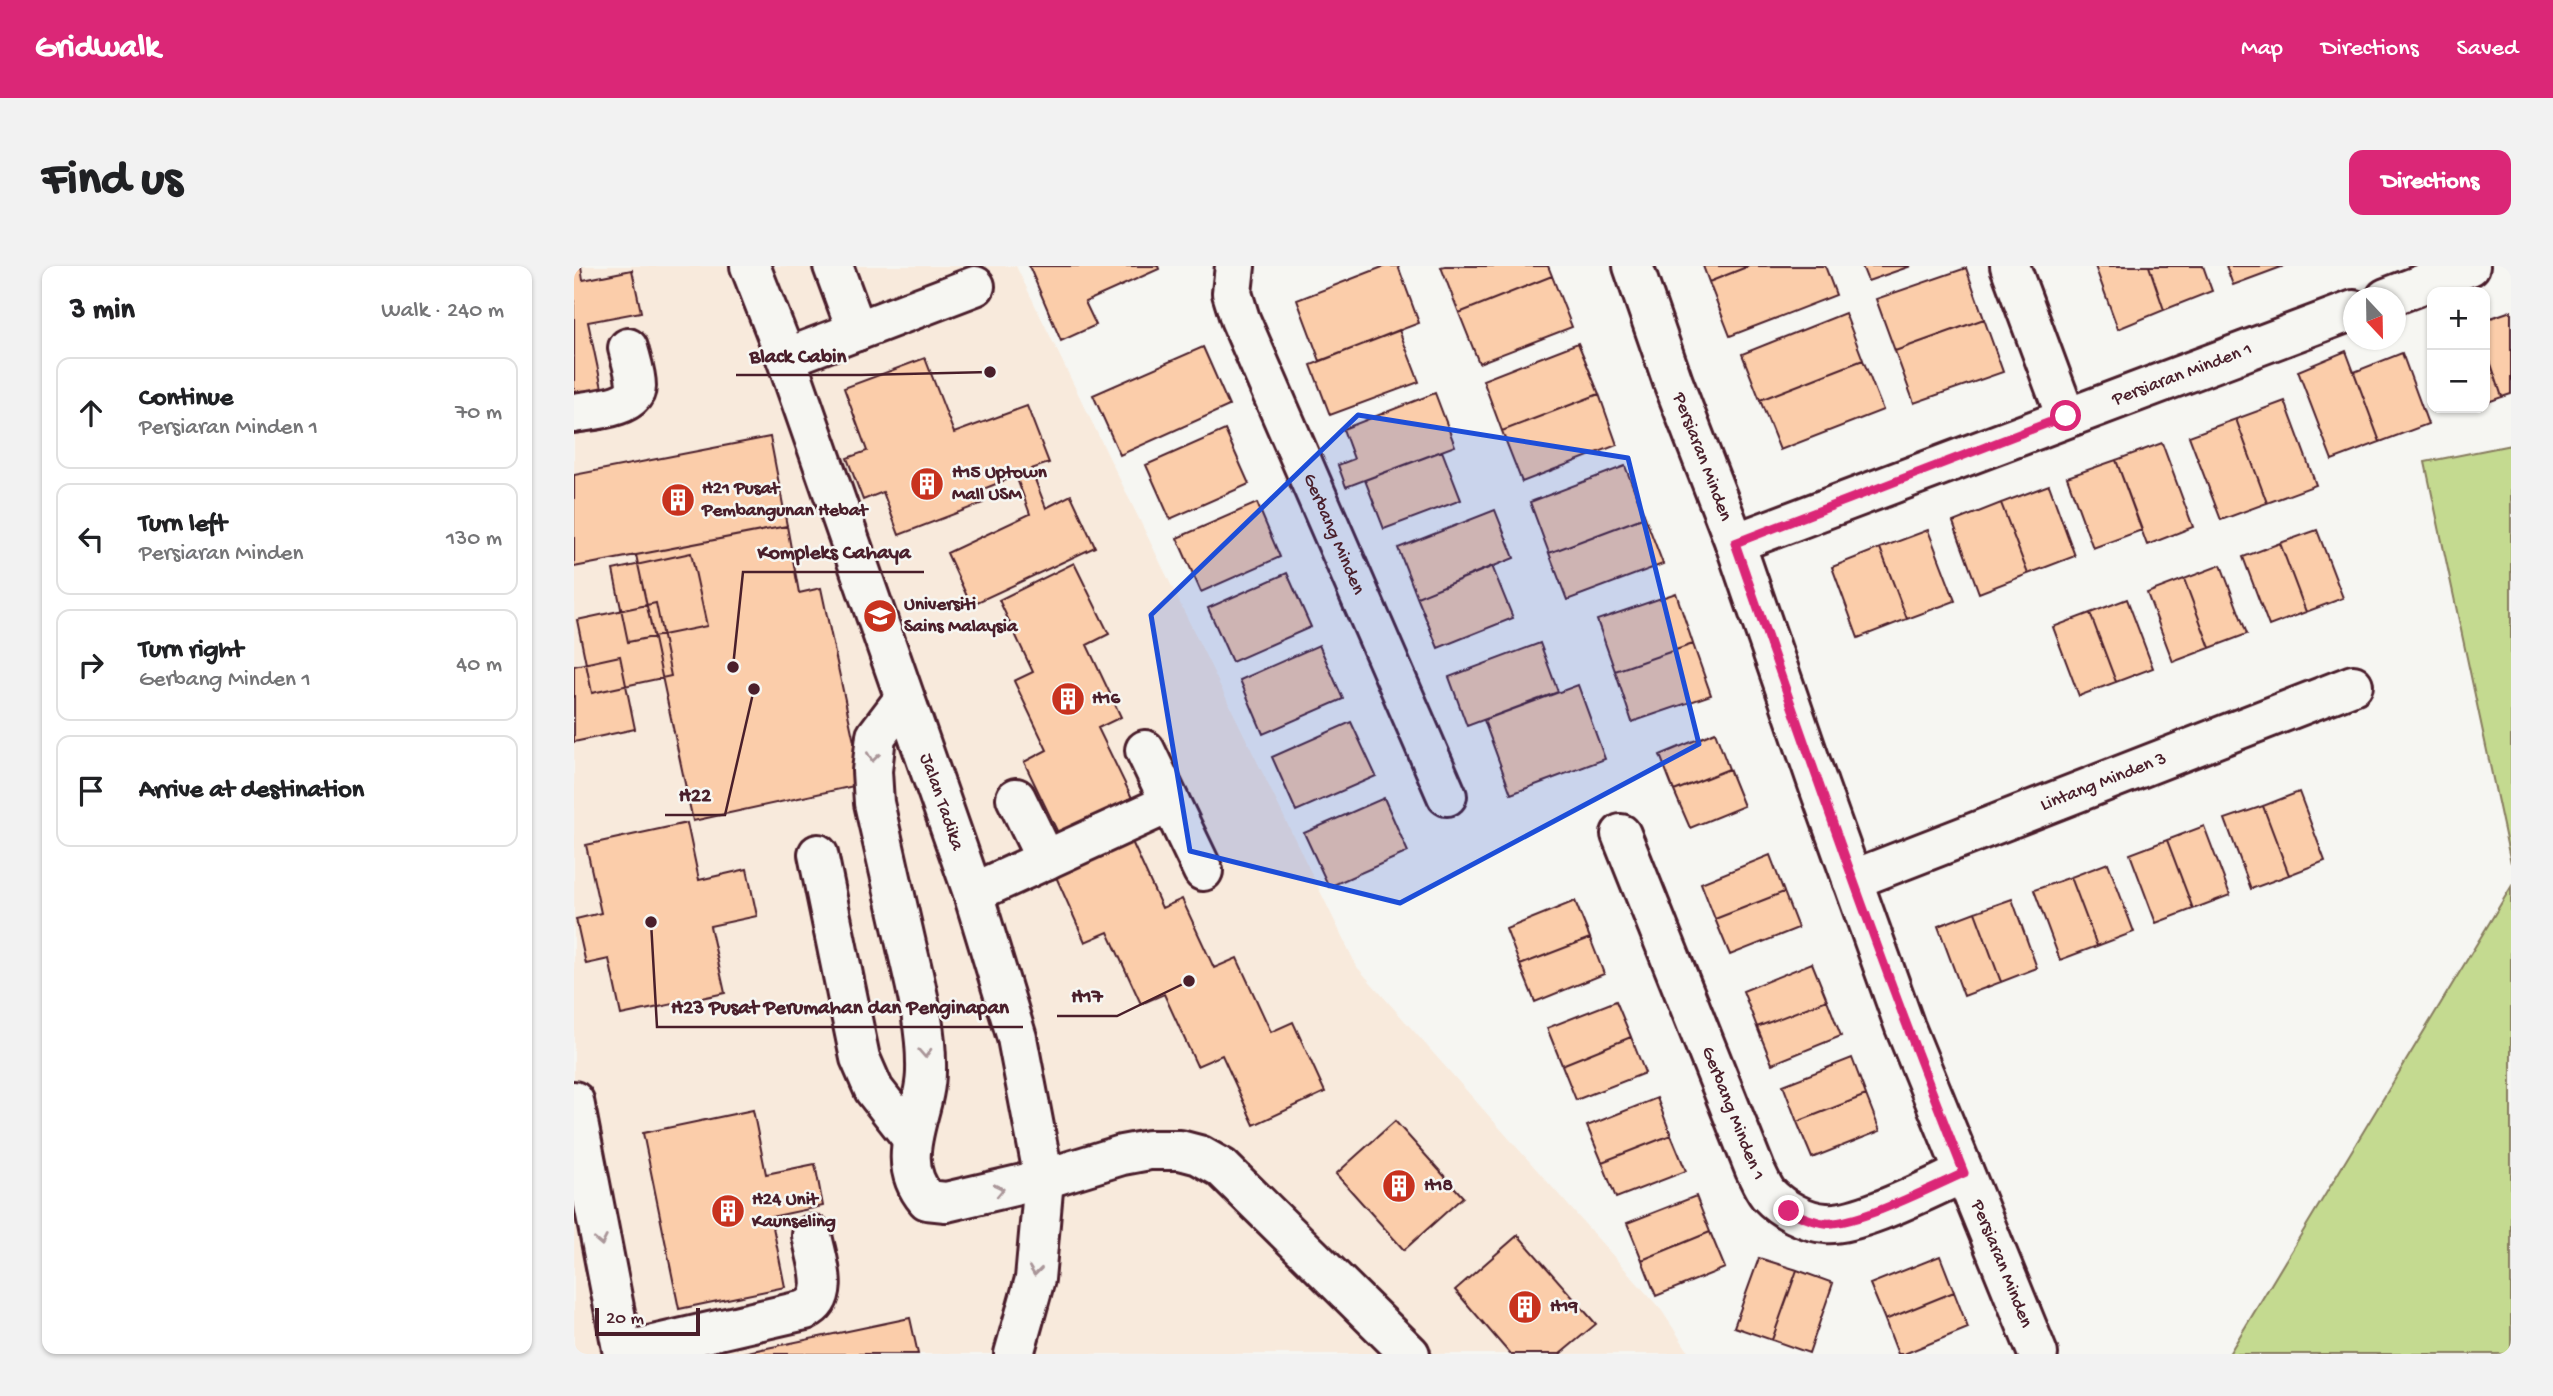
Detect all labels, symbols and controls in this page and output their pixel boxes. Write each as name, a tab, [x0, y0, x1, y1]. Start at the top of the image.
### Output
text: Gridwalk	[35, 30, 160, 68]
text: Map	[2241, 35, 2283, 64]
text: Directions	[2321, 35, 2419, 64]
text: Saved	[2457, 35, 2518, 64]
button: Directions	[2349, 150, 2511, 215]
text: Find us	[42, 153, 182, 211]
north arrow	[2343, 287, 2406, 350]
map controls	[2427, 287, 2490, 413]
button: +	[2427, 287, 2490, 350]
text: 3 min	[70, 294, 135, 329]
text: Walk · 240 m	[381, 298, 504, 325]
callout: Black Cabin	[736, 333, 861, 375]
street label: Persiaran Minden 1	[2108, 338, 2256, 412]
text: Black Cabin	[748, 346, 848, 371]
button: −	[2427, 350, 2490, 413]
text: Continue	[139, 384, 233, 415]
street label: Persiaran Minden	[1666, 388, 1737, 524]
icon: ahead	[72, 394, 110, 432]
text: 70 m	[455, 400, 502, 427]
route start	[2050, 400, 2081, 431]
text: Persiaran Minden 1	[139, 415, 318, 442]
place label: H15 Uptown Mall USM	[952, 462, 1048, 507]
building icon: H15 Uptown Mall USM	[908, 465, 946, 503]
street label: Gerbang Minden	[1297, 470, 1370, 598]
place label: H21 Pusat Pembangunan Hebat	[701, 478, 869, 523]
building icon: H21 Pusat Pembangunan Hebat	[659, 481, 697, 519]
text: Turn left	[139, 510, 227, 541]
icon: left	[72, 520, 110, 558]
text: 130 m	[446, 526, 502, 553]
callout: Kompleks Cahaya	[743, 530, 924, 572]
text: Persiaran Minden	[139, 541, 303, 568]
text: Kompleks Cahaya	[756, 542, 912, 567]
place label: Universiti Sains Malaysia	[904, 594, 1019, 639]
school or university icon: Universiti Sains Malaysia	[861, 597, 899, 635]
text: Turn right	[139, 636, 243, 667]
icon: right	[72, 646, 110, 684]
text: 40 m	[456, 652, 502, 679]
text: Gerbang Minden 1	[139, 667, 311, 694]
building icon: H16	[1049, 680, 1087, 718]
place label: H16	[1092, 688, 1121, 711]
street label: Lintang Minden 3	[2037, 747, 2170, 817]
street label: Jalan Tadika	[914, 750, 969, 855]
one-way arrow	[866, 752, 881, 763]
icon: arrive	[72, 772, 110, 810]
callout: H22	[665, 773, 725, 815]
text: Arrive at destination	[139, 776, 364, 807]
text: H22	[679, 785, 712, 810]
callout: H17	[1057, 974, 1117, 1016]
callout: H23 Pusat Perumahan dan Penginapan	[657, 985, 1023, 1027]
text: H17	[1071, 986, 1104, 1011]
text: H23 Pusat Perumahan dan Penginapan	[671, 997, 1010, 1022]
street label: Gerbang Minden 1	[1696, 1043, 1770, 1184]
one-way arrow	[918, 1047, 933, 1058]
building icon: H18	[1380, 1167, 1418, 1205]
place label: H18	[1424, 1175, 1454, 1198]
one-way arrow	[993, 1184, 1005, 1198]
place label: H24 Unit Kaunseling	[751, 1189, 836, 1234]
building icon: H24 Unit Kaunseling	[709, 1192, 747, 1230]
route end	[1773, 1195, 1804, 1226]
street label: Persiaran Minden	[1965, 1196, 2038, 1331]
one-way arrow	[593, 1235, 608, 1247]
one-way arrow	[1028, 1265, 1043, 1277]
building icon: H19	[1506, 1288, 1544, 1326]
place label: H19	[1550, 1296, 1579, 1319]
scale bar	[595, 1305, 700, 1337]
text: 20 m	[606, 1308, 644, 1331]

